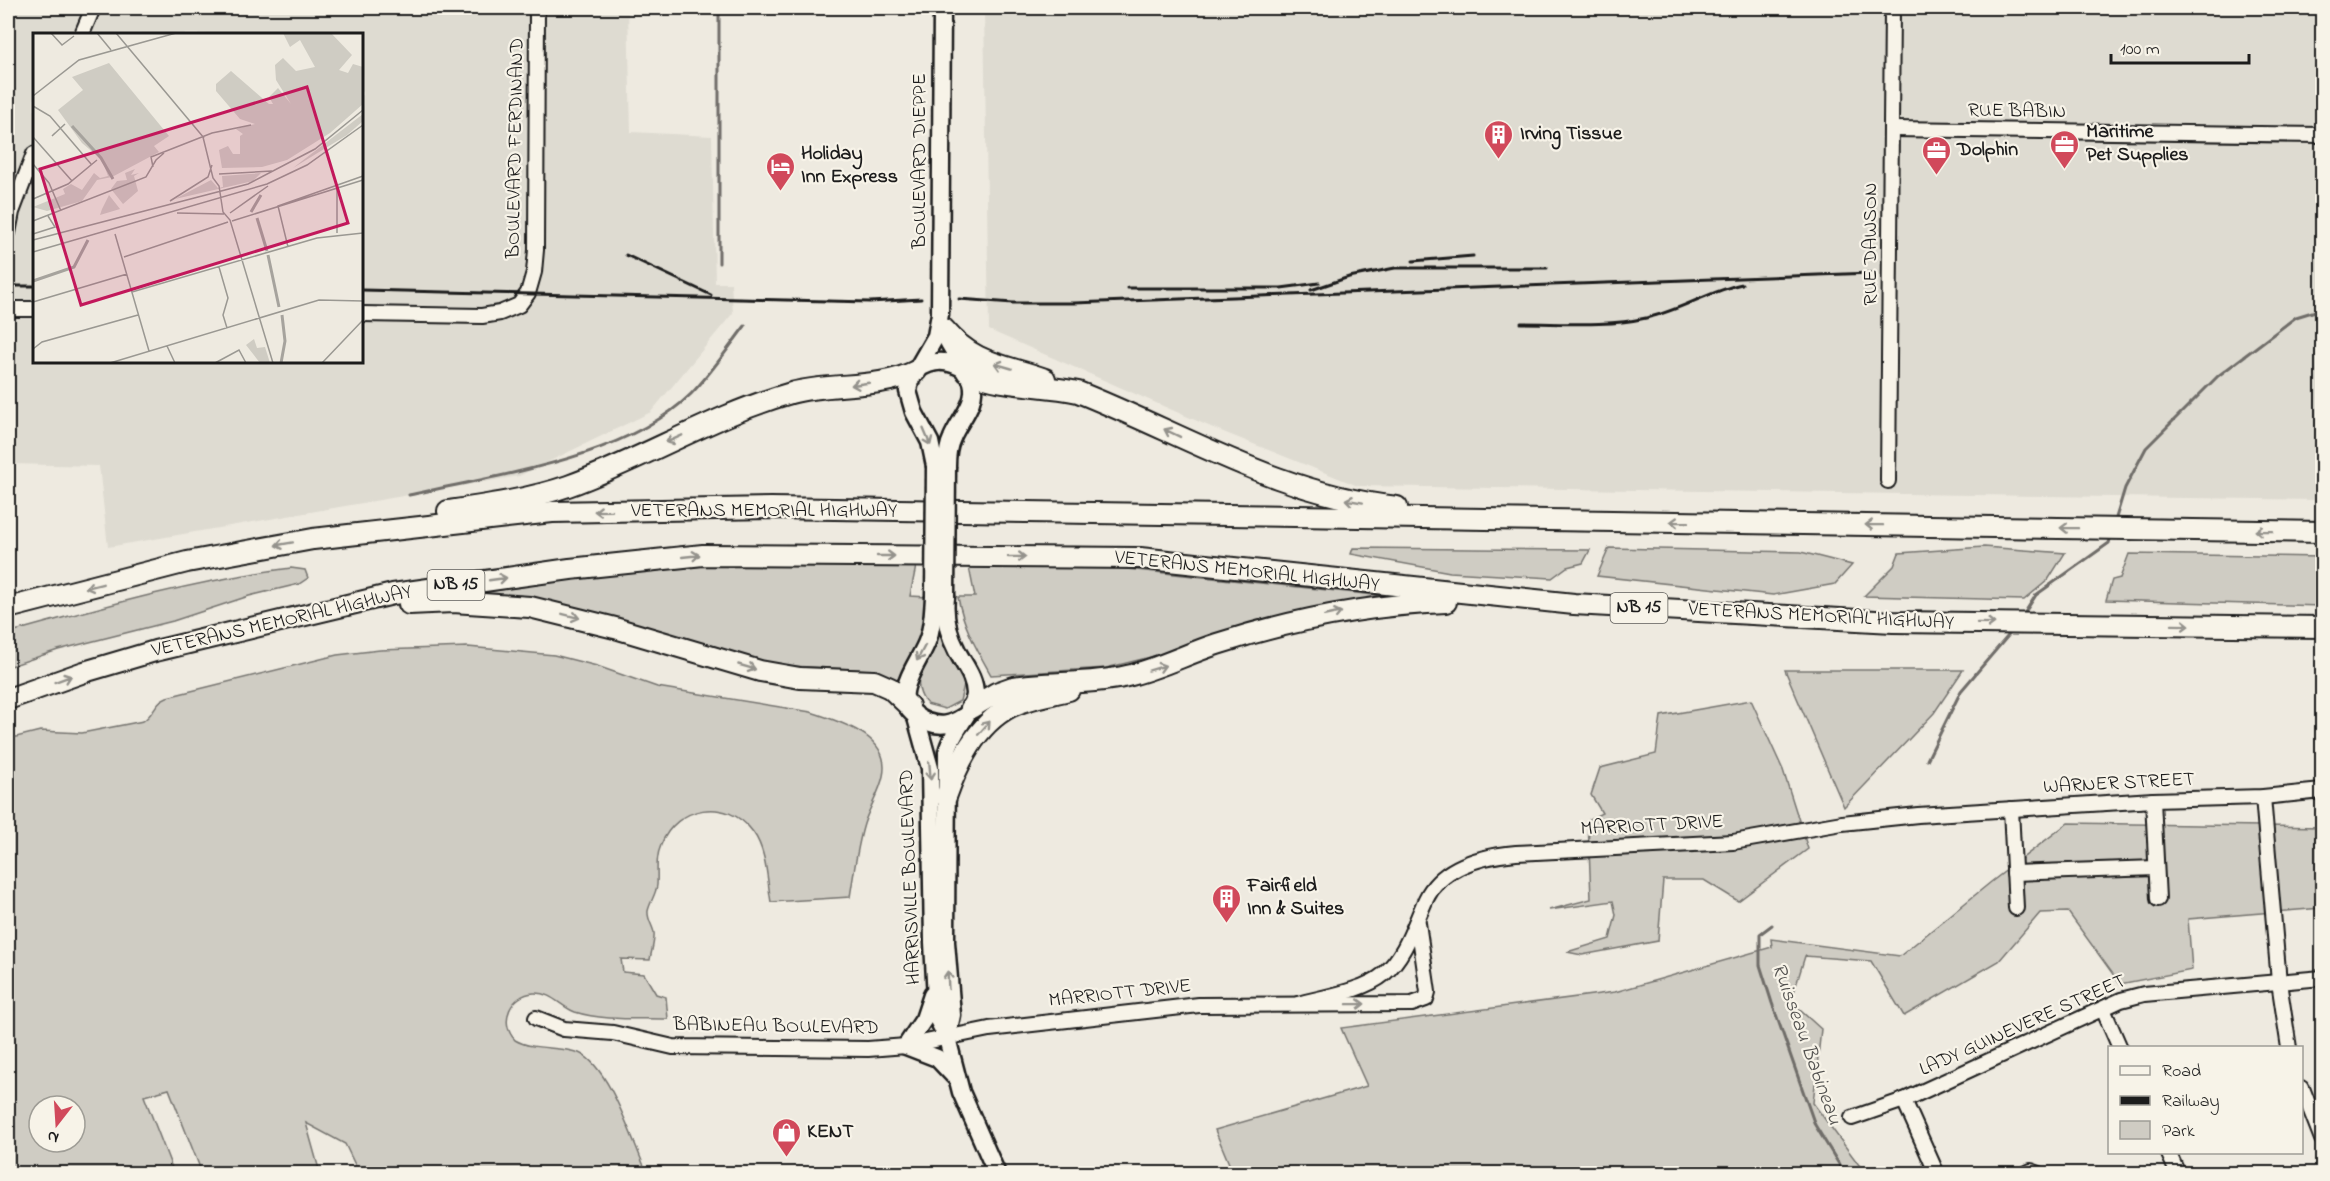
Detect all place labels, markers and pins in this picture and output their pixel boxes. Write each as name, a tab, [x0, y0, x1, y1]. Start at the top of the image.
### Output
building icon: Irving Tissue	[1483, 118, 1515, 160]
place label: Maritime Pet Supplies	[2086, 118, 2189, 170]
place label: Irving Tissue	[1520, 120, 1623, 150]
office icon: Maritime Pet Supplies	[2049, 128, 2081, 170]
office icon: Dolphin	[1920, 134, 1952, 176]
place label: Dolphin	[1956, 136, 2018, 165]
place label: Holiday Inn Express	[801, 140, 898, 192]
hotel icon: Holiday Inn Express	[764, 150, 796, 192]
place label: Fairfield Inn & Suites	[1246, 872, 1344, 924]
building icon: Fairfield Inn & Suites	[1210, 882, 1242, 924]
shop icon: KENT	[770, 1116, 802, 1158]
place label: KENT	[807, 1118, 854, 1147]

